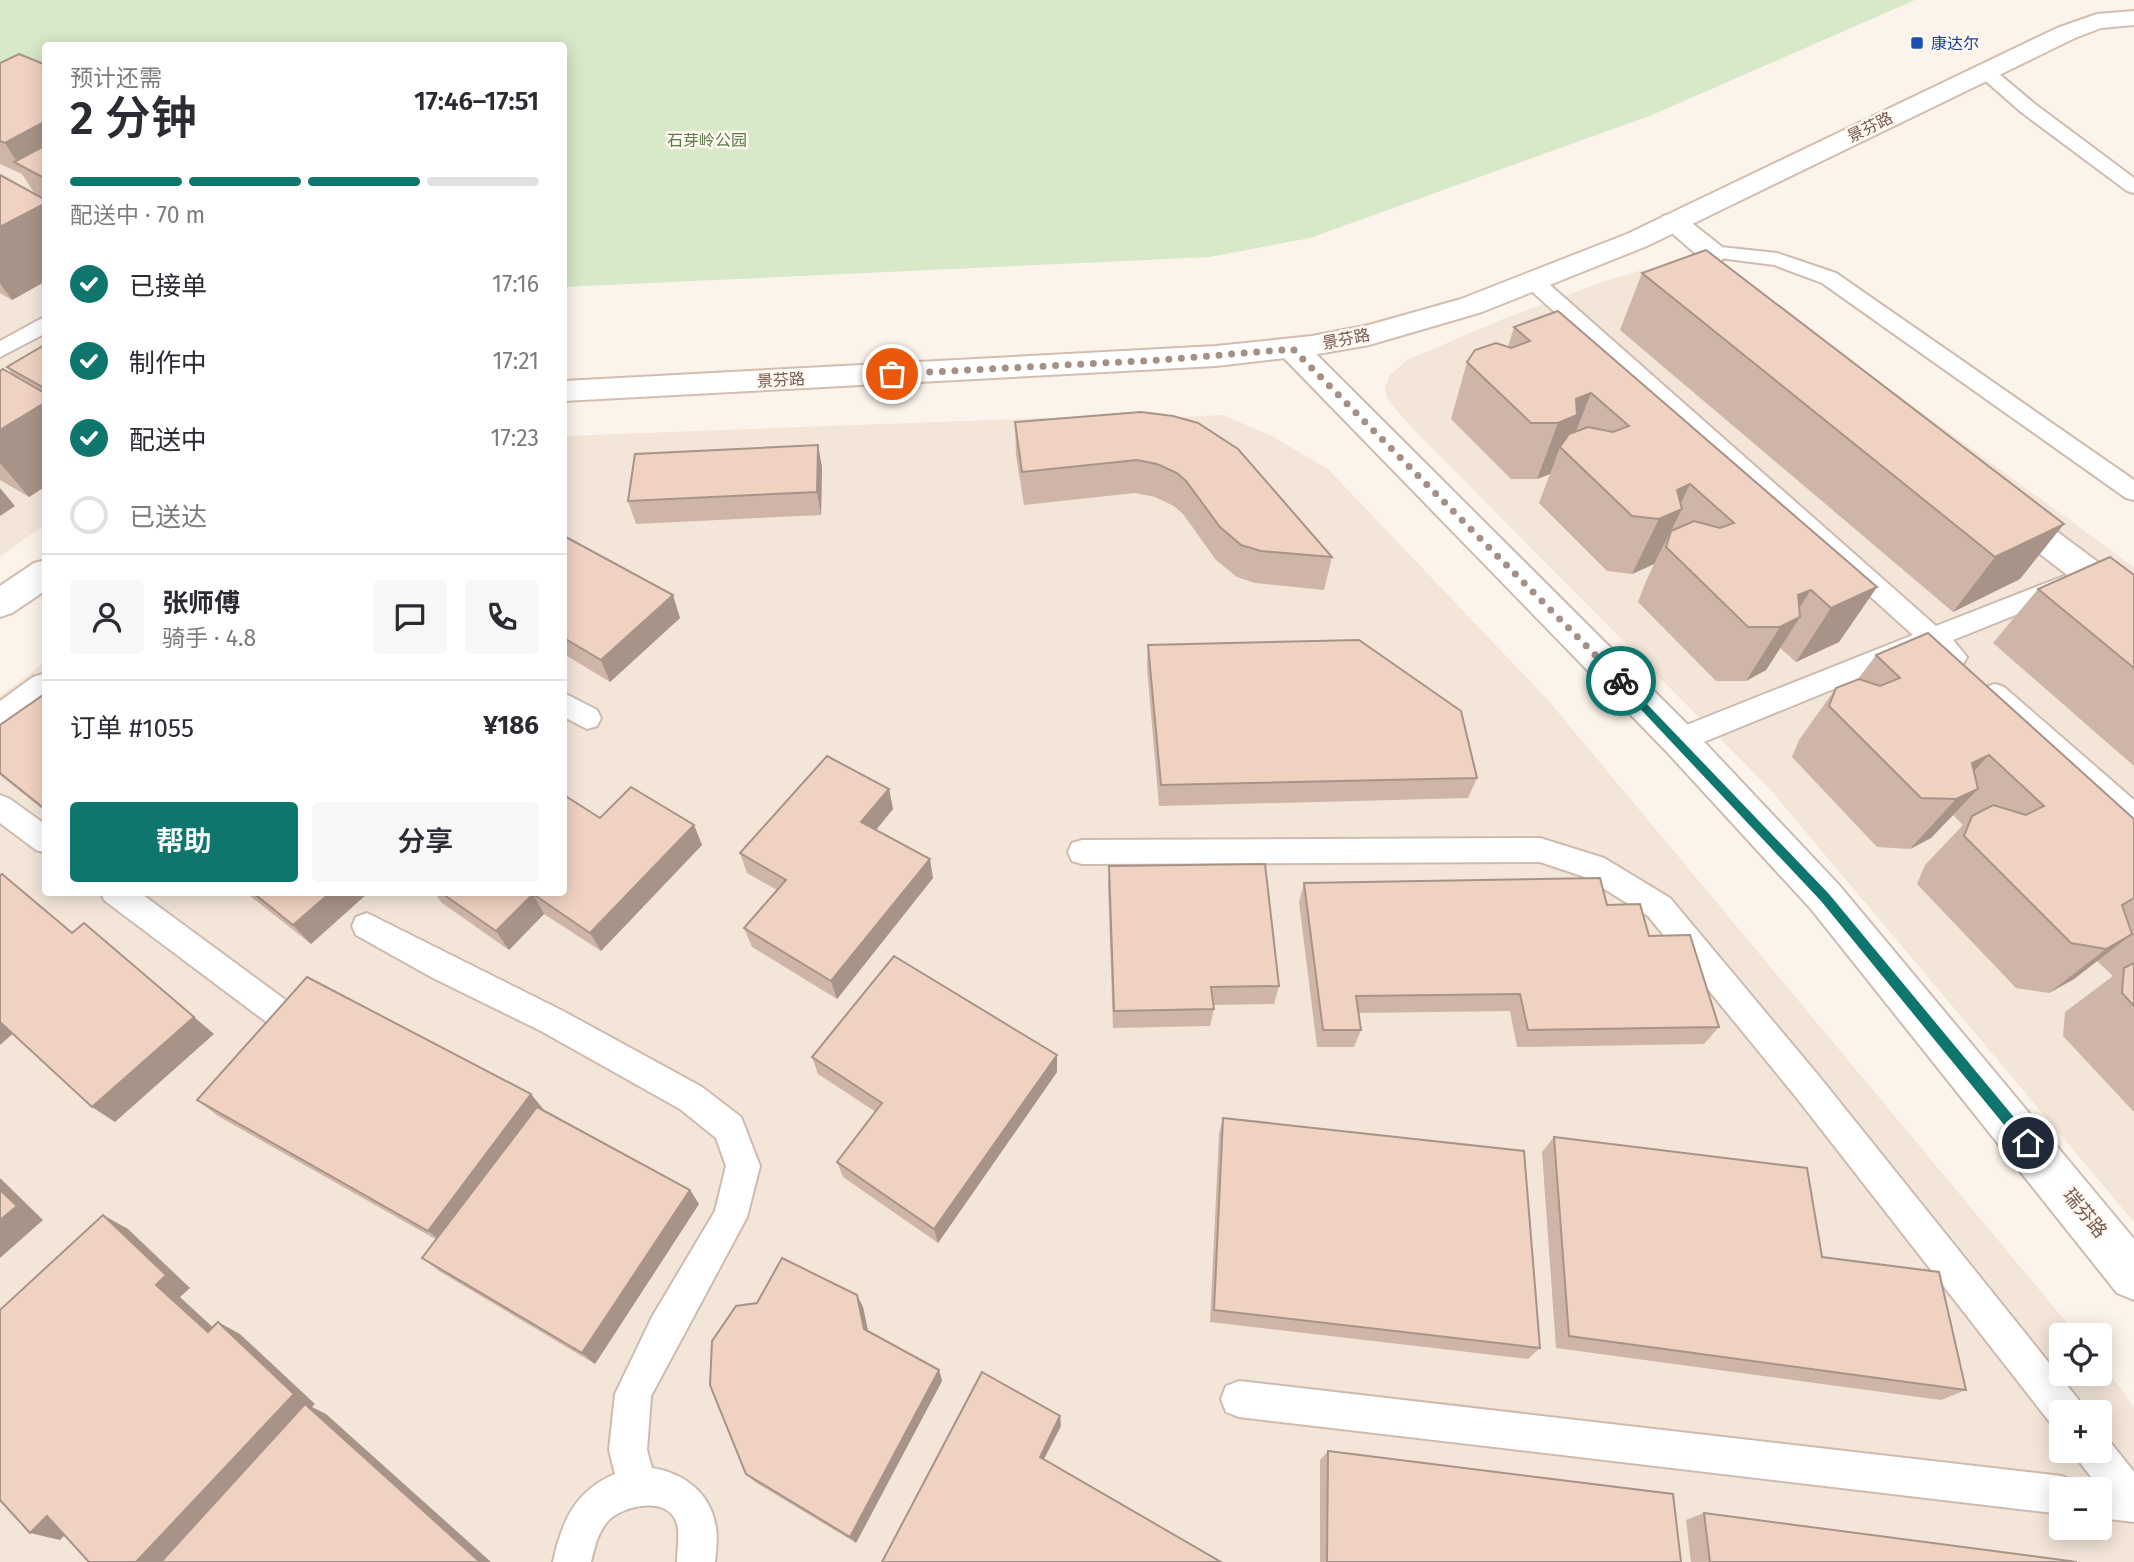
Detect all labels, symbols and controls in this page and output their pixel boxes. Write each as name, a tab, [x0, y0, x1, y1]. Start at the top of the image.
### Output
place label: 康达尔	[1931, 34, 1979, 53]
marker: 康达尔	[1909, 35, 1925, 51]
text: 预计还需	[70, 64, 162, 92]
text: 17:46–17:51	[414, 86, 539, 117]
text: 2 分钟	[70, 91, 197, 146]
street label: 景芬路	[1844, 108, 1896, 146]
park label: 石芽岭公园	[667, 131, 747, 150]
text: 配送中 · 70 m	[70, 201, 205, 229]
icon: check	[70, 265, 108, 303]
text: 17:16	[492, 270, 539, 298]
text: 已接单	[129, 271, 207, 302]
street label: 景芬路	[1321, 325, 1371, 353]
icon: check	[70, 342, 108, 380]
pin	[862, 344, 922, 404]
text: 17:21	[493, 347, 539, 375]
text: 制作中	[129, 348, 207, 379]
icon: bag	[873, 355, 911, 393]
street label: 景芬路	[757, 369, 805, 391]
icon: check	[70, 419, 108, 457]
text: 17:23	[491, 424, 539, 452]
text: 配送中	[129, 425, 207, 456]
text: 已送达	[129, 502, 207, 533]
button: person	[70, 580, 144, 654]
button: chat	[373, 580, 447, 654]
button: phone	[465, 580, 539, 654]
text: 张师傅	[162, 588, 240, 619]
text: 骑手 · 4.8	[162, 624, 256, 652]
courier	[1586, 646, 1656, 716]
icon: bike	[1602, 662, 1640, 700]
text: ¥186	[483, 710, 539, 741]
text: 订单 #1055	[70, 713, 194, 744]
button: 帮助	[70, 802, 298, 882]
button: 分享	[312, 802, 539, 882]
pin	[1998, 1113, 2058, 1173]
icon: home	[2009, 1124, 2047, 1162]
street label: 瑞芬路	[2058, 1184, 2112, 1242]
map controls	[2049, 1323, 2112, 1540]
button: locate	[2049, 1323, 2112, 1386]
button: +	[2049, 1400, 2112, 1463]
button: −	[2049, 1477, 2112, 1540]

